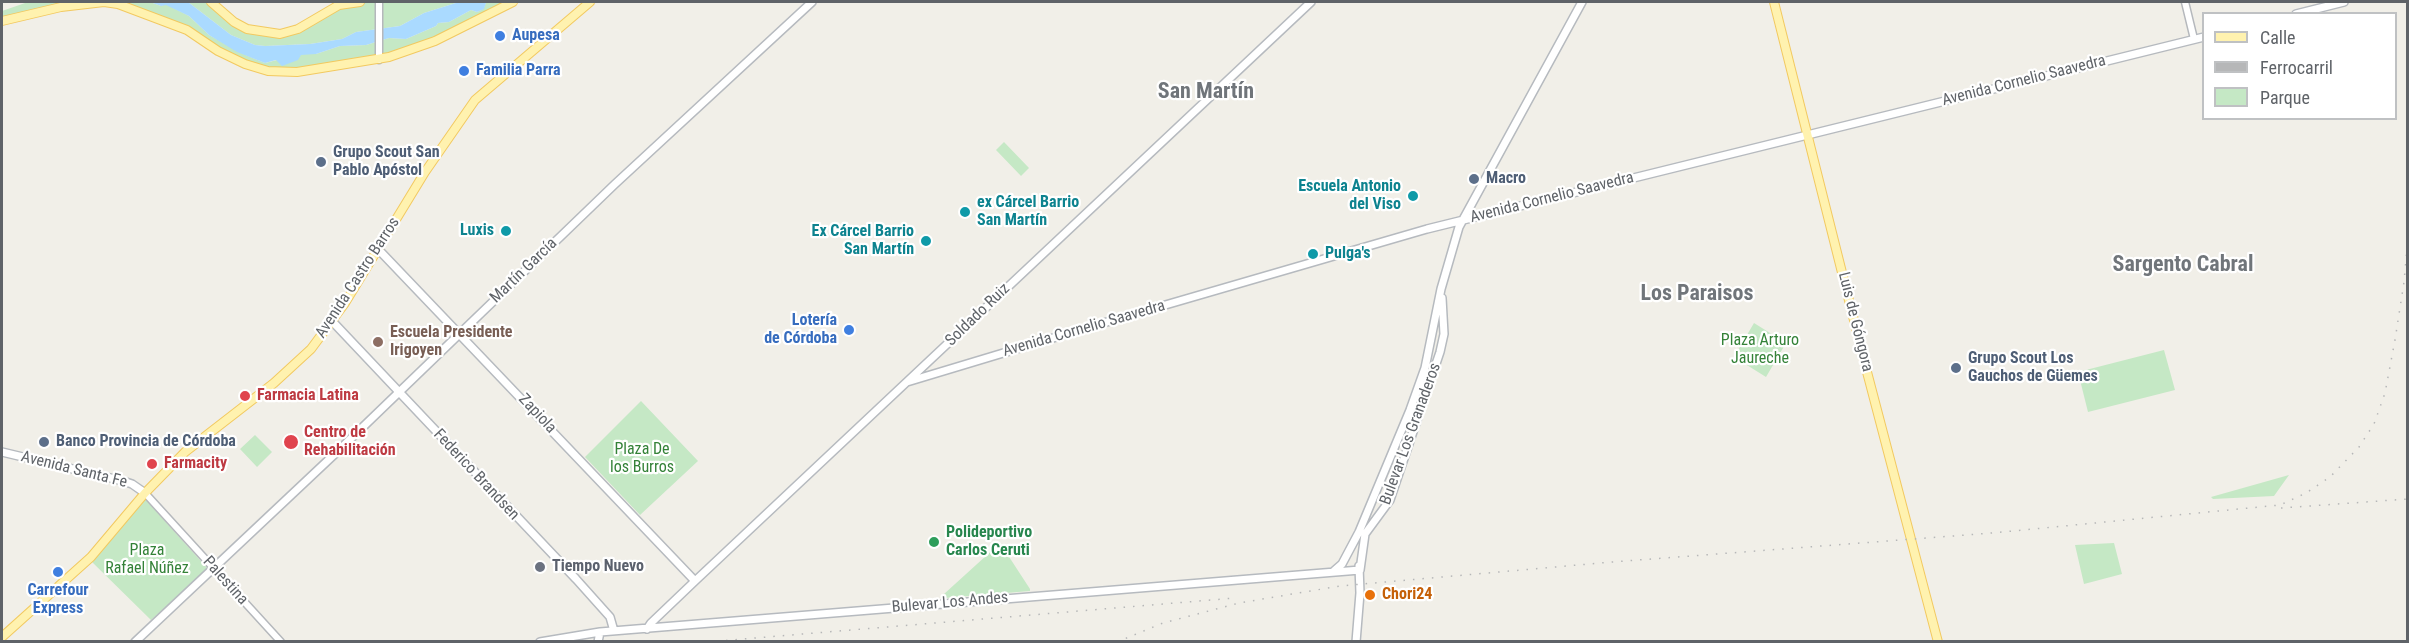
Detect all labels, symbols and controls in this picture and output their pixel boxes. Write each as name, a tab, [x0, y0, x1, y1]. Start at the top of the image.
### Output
legend	[2202, 12, 2397, 120]
place label: Aupesa	[512, 26, 560, 46]
text: Calle	[2260, 27, 2296, 48]
marker: Aupesa	[493, 29, 507, 43]
street label: Avenida Cornelio Saavedra	[1940, 51, 2108, 111]
text: Ferrocarril	[2260, 57, 2333, 78]
place label: Familia Parra	[476, 61, 561, 81]
marker: Familia Parra	[457, 64, 471, 78]
district label: San Martín	[1158, 79, 1254, 105]
text: Parque	[2260, 87, 2310, 108]
place label: Grupo Scout San Pablo Apóstol	[333, 143, 440, 181]
marker: Grupo Scout San Pablo Apóstol	[314, 155, 328, 169]
street label: Avenida Cornelio Saavedra	[1468, 168, 1636, 228]
place label: Macro	[1486, 169, 1526, 189]
marker: Macro	[1467, 172, 1481, 186]
place label: Escuela Antonio del Viso	[1298, 177, 1401, 215]
marker: Escuela Antonio del Viso	[1406, 189, 1420, 203]
place label: ex Cárcel Barrio San Martín	[977, 193, 1079, 231]
marker: ex Cárcel Barrio San Martín	[958, 205, 972, 219]
street label: Avenida Castro Barros	[312, 214, 404, 342]
place label: Luxis	[460, 221, 494, 241]
place label: Ex Cárcel Barrio San Martín	[812, 222, 914, 260]
marker: Luxis	[499, 224, 513, 238]
street label: Martín García	[487, 234, 561, 308]
marker: Ex Cárcel Barrio San Martín	[919, 234, 933, 248]
place label: Pulga's	[1325, 244, 1371, 264]
marker: Pulga's	[1306, 247, 1320, 261]
district label: Sargento Cabral	[2113, 252, 2253, 278]
street label: Luis de Góngora	[1833, 270, 1877, 374]
street label: Soldado Ruiz	[942, 280, 1014, 350]
district label: Los Paraisos	[1640, 281, 1754, 307]
street label: Avenida Cornelio Saavedra	[1001, 297, 1167, 361]
place label: Lotería de Córdoba	[764, 311, 837, 349]
place label: Escuela Presidente Irigoyen	[390, 323, 512, 361]
marker: Lotería de Córdoba	[842, 323, 856, 337]
park label: Plaza Arturo Jaureche	[1721, 331, 1799, 369]
marker: Escuela Presidente Irigoyen	[371, 335, 385, 349]
place label: Grupo Scout Los Gauchos de Güemes	[1968, 349, 2098, 387]
street label: Bulevar Los Granaderos	[1376, 360, 1446, 508]
marker: Grupo Scout Los Gauchos de Güemes	[1949, 361, 1963, 375]
place label: Farmacia Latina	[257, 386, 359, 406]
marker: Farmacia Latina	[238, 389, 252, 403]
street label: Zapiola	[514, 390, 560, 438]
place label: Centro de Rehabilitación	[304, 423, 396, 461]
street label: Federico Brandsen	[429, 426, 523, 524]
place label: Banco Provincia de Córdoba	[56, 432, 236, 452]
marker: Centro de Rehabilitación	[282, 433, 300, 451]
marker: Banco Provincia de Córdoba	[37, 435, 51, 449]
park label: Plaza De los Burros	[610, 440, 674, 478]
street label: Avenida Santa Fe	[19, 448, 129, 492]
place label: Farmacity	[164, 454, 227, 474]
marker: Farmacity	[145, 457, 159, 471]
place label: Polideportivo Carlos Ceruti	[946, 523, 1032, 561]
marker: Polideportivo Carlos Ceruti	[927, 535, 941, 549]
park label: Plaza Rafael Núñez	[105, 541, 189, 579]
street label: Palestina	[198, 553, 252, 609]
place label: Tiempo Nuevo	[552, 557, 644, 577]
marker: Tiempo Nuevo	[533, 560, 547, 574]
marker: Carrefour Express	[51, 565, 65, 579]
place label: Carrefour Express	[27, 581, 89, 619]
place label: Chori24	[1382, 585, 1432, 605]
street label: Bulevar Los Andes	[891, 588, 1009, 618]
marker: Chori24	[1363, 588, 1377, 602]

